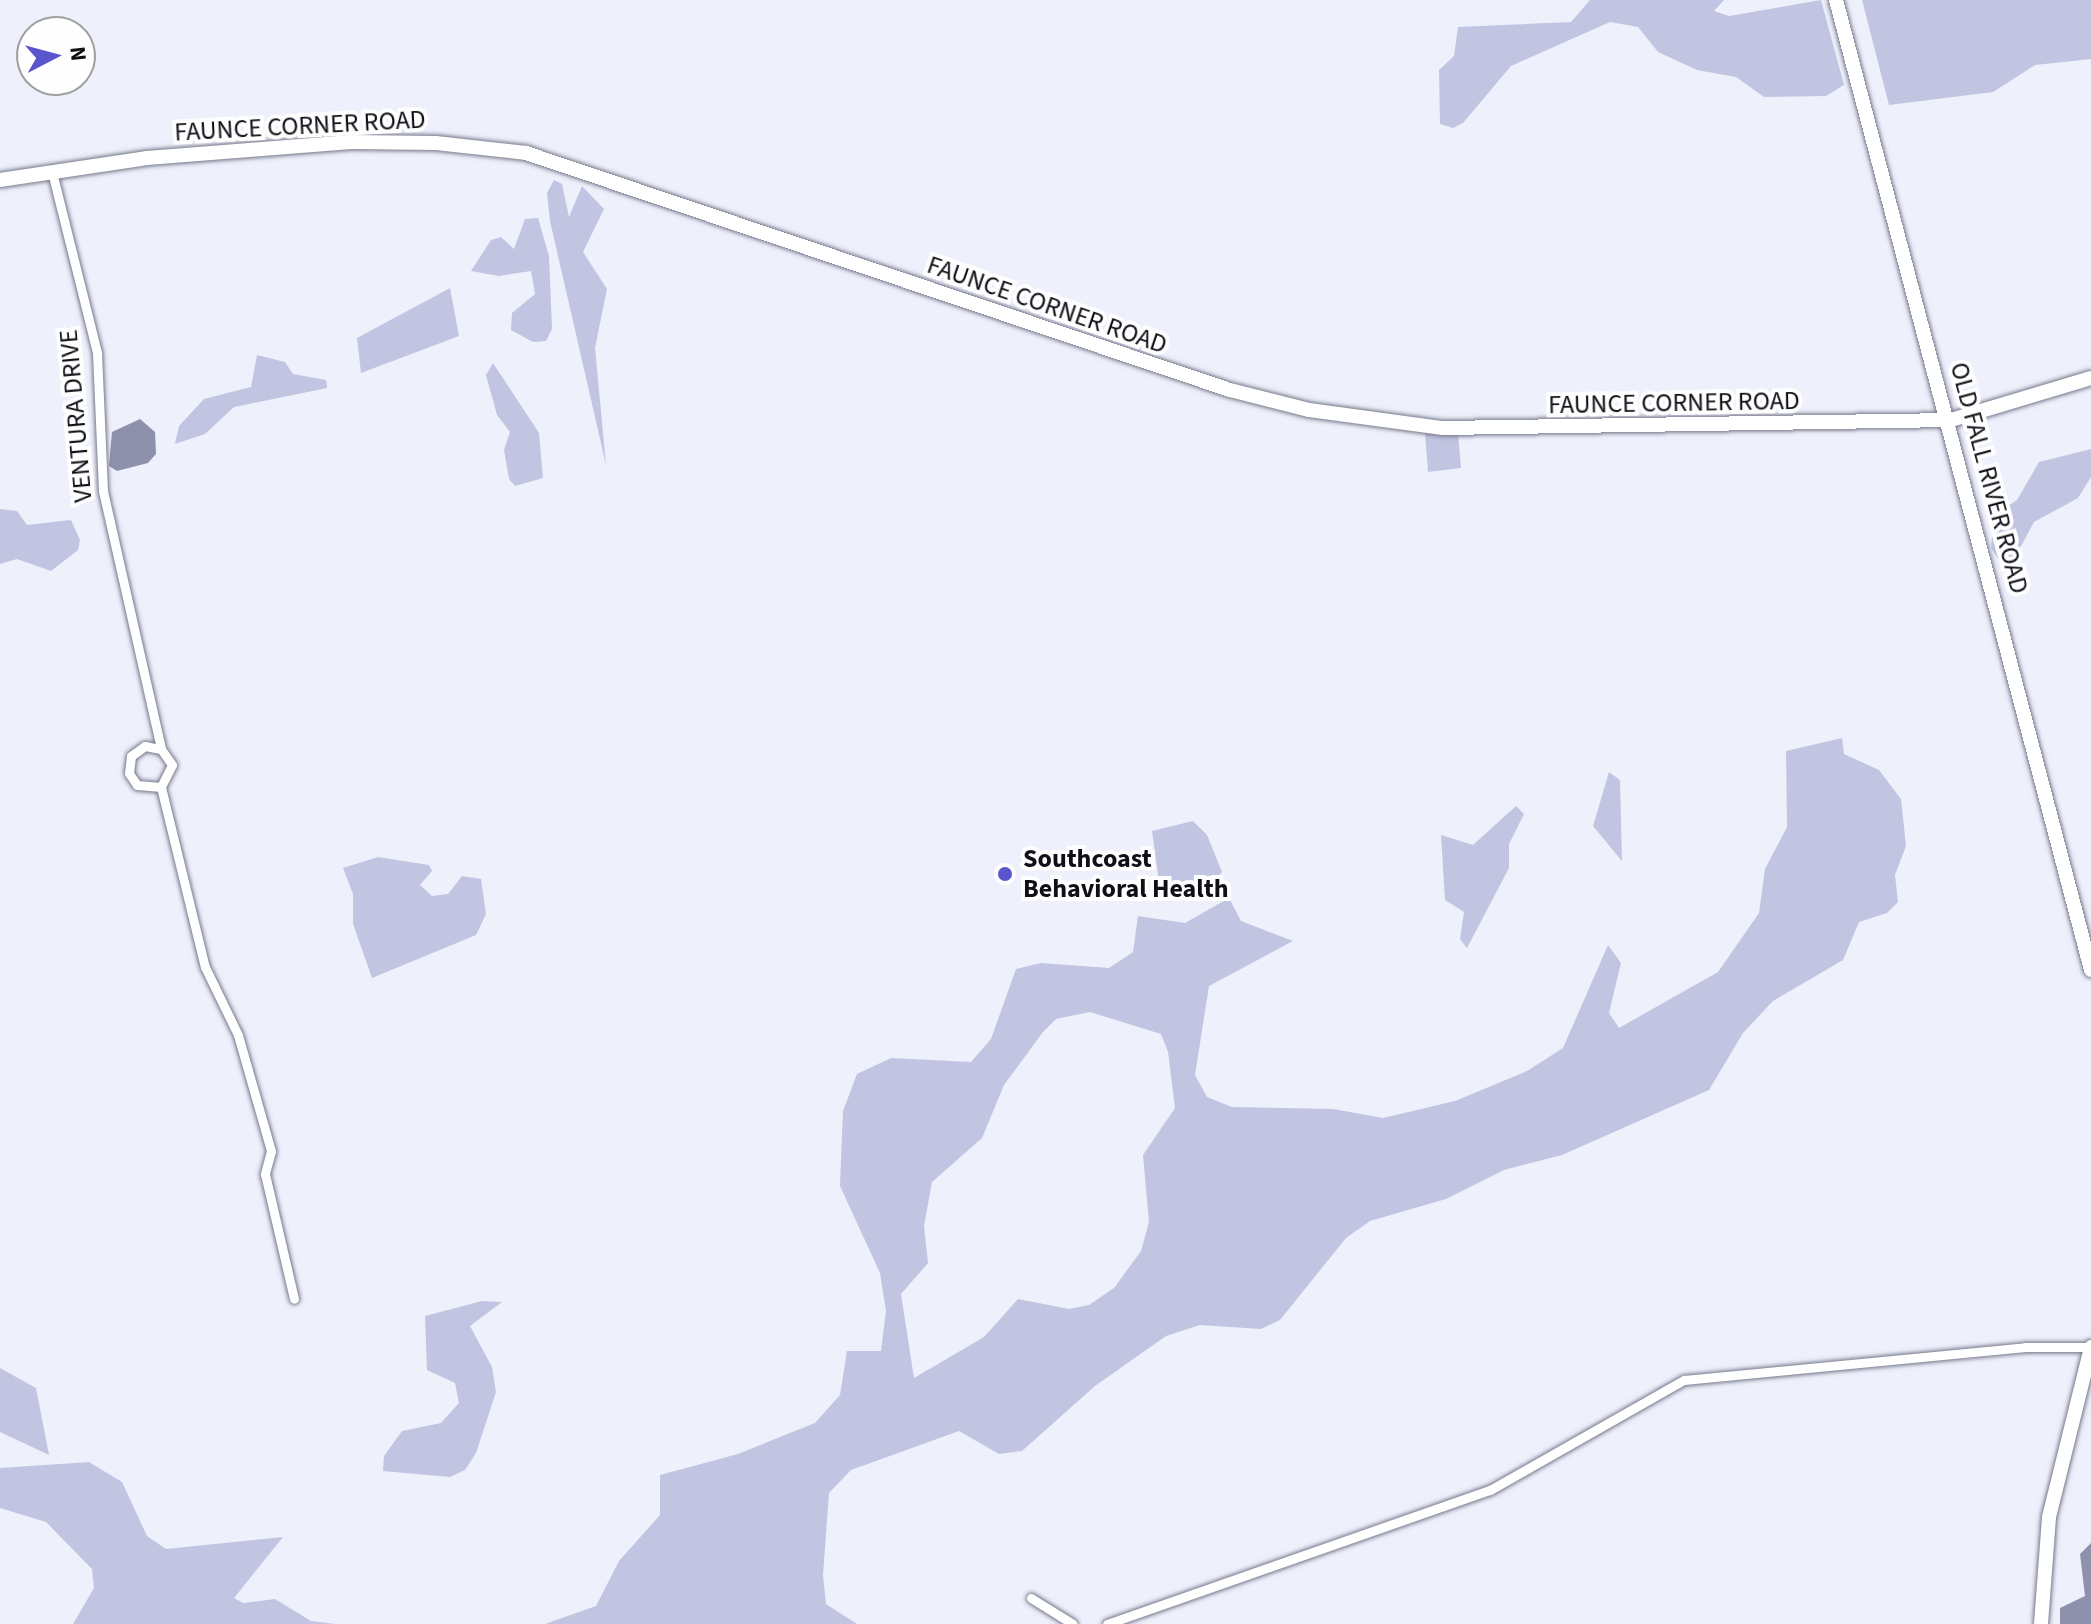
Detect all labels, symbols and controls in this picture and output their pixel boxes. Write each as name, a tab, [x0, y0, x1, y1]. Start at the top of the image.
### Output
north arrow	[16, 16, 96, 96]
text: N	[61, 45, 95, 63]
street label: FAUNCE CORNER ROAD	[174, 104, 426, 148]
street label: FAUNCE CORNER ROAD	[923, 249, 1171, 361]
street label: VENTURA DRIVE	[53, 328, 99, 504]
street label: OLD FALL RIVER ROAD	[1943, 359, 2035, 597]
street label: FAUNCE CORNER ROAD	[1548, 385, 1800, 421]
place label: Southcoast Behavioral Health	[1023, 843, 1229, 904]
marker: Southcoast Behavioral Health	[994, 863, 1016, 885]

